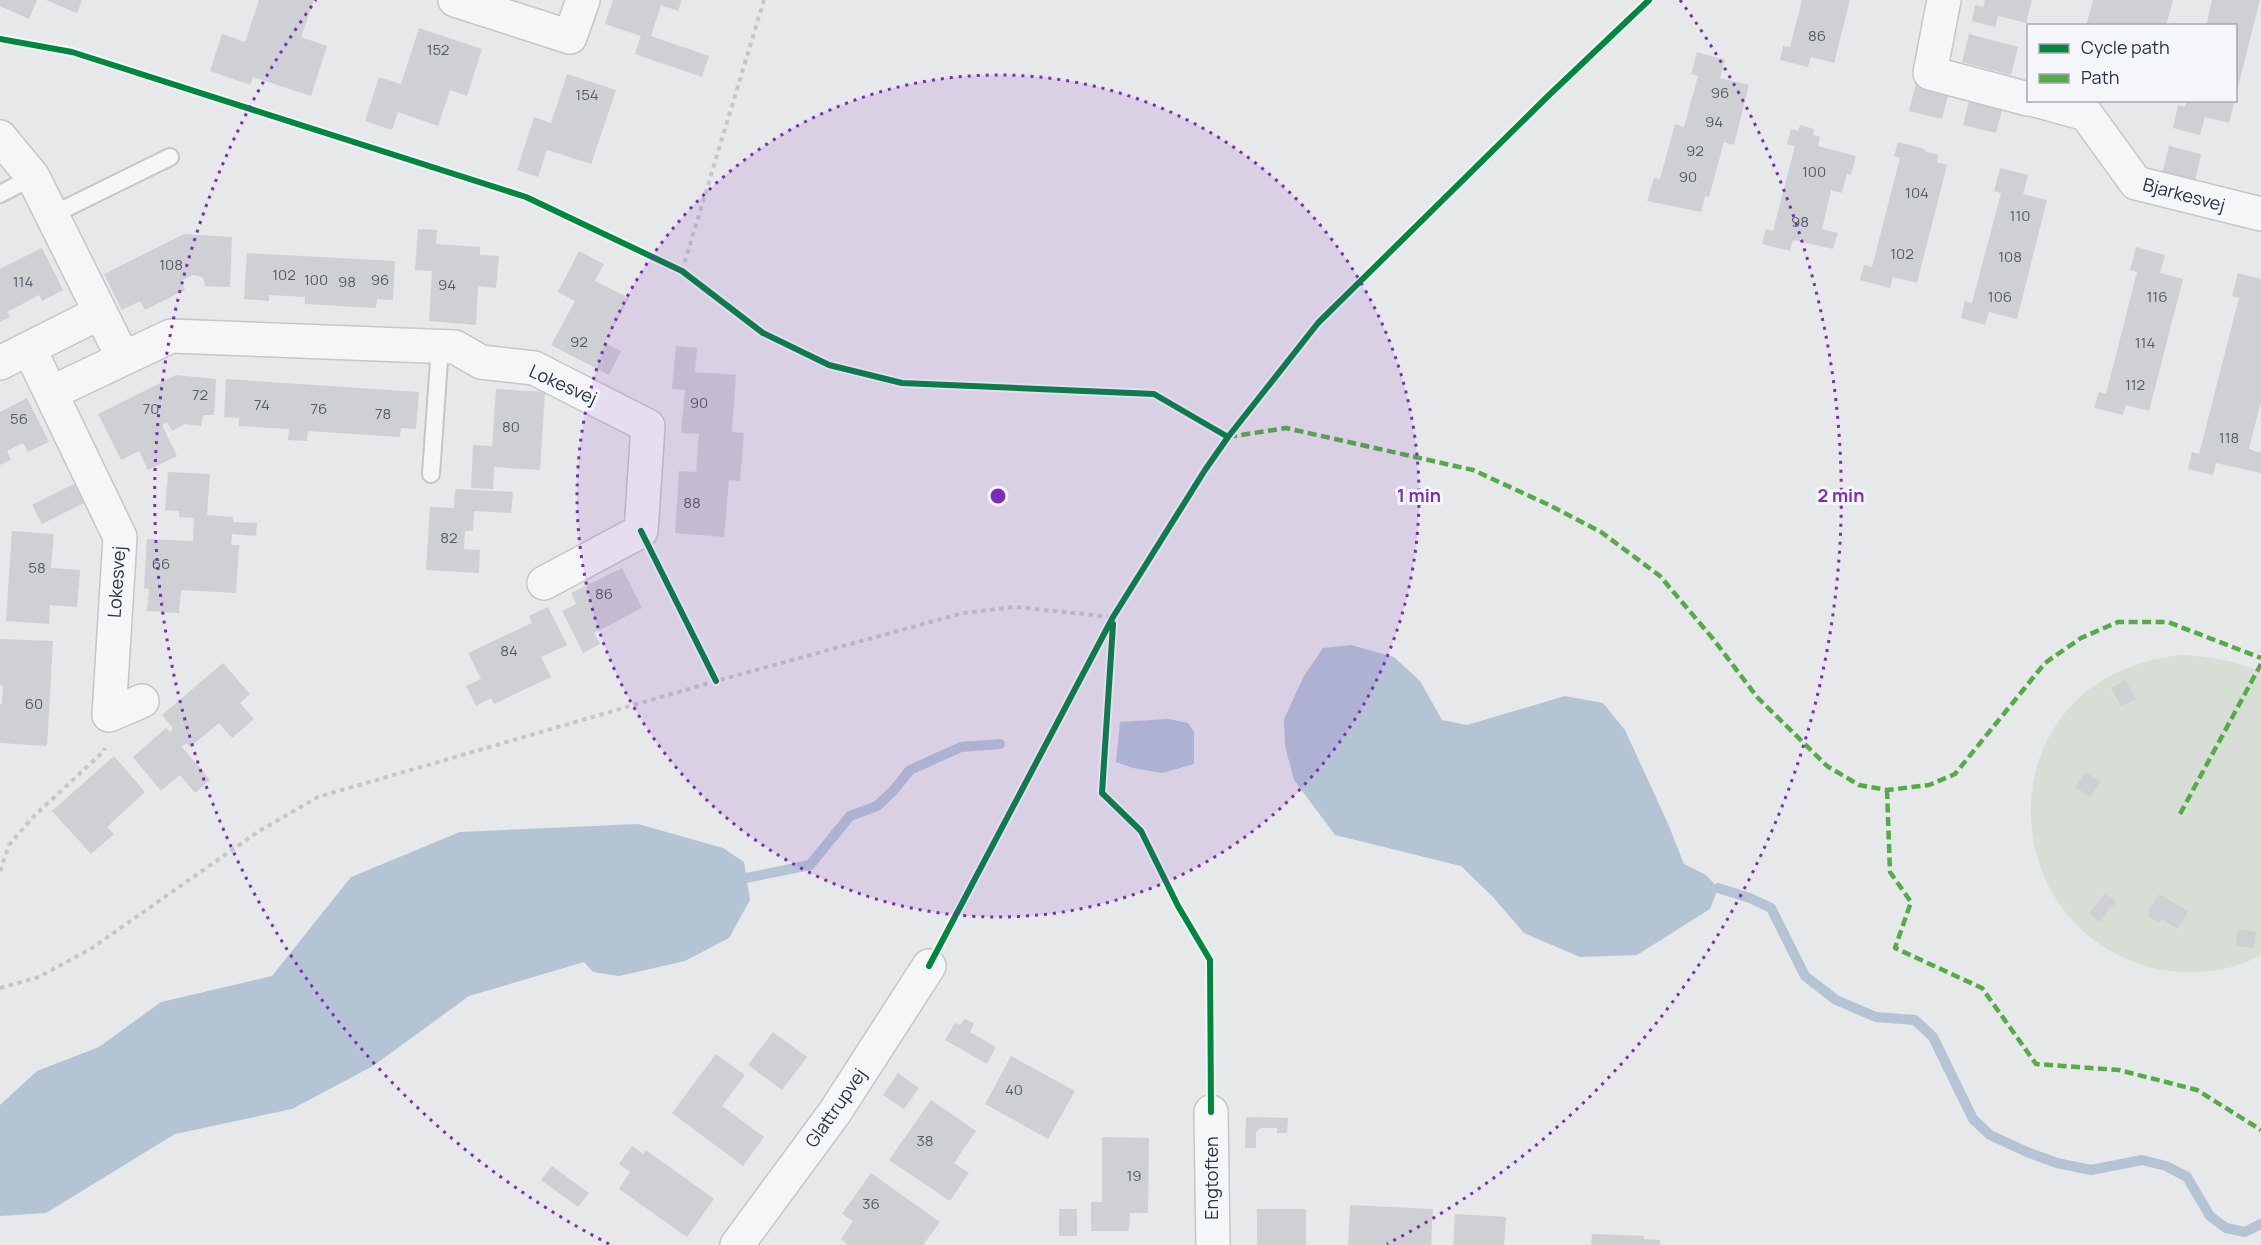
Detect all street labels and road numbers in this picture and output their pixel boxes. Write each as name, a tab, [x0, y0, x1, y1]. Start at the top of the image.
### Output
street label: Bjarkesvej	[2140, 172, 2228, 217]
street label: Lokesvej	[526, 358, 601, 410]
street label: Lokesvej	[102, 545, 130, 619]
street label: Glattrupvej	[799, 1063, 871, 1152]
street label: Engtoften	[1199, 1136, 1223, 1220]

